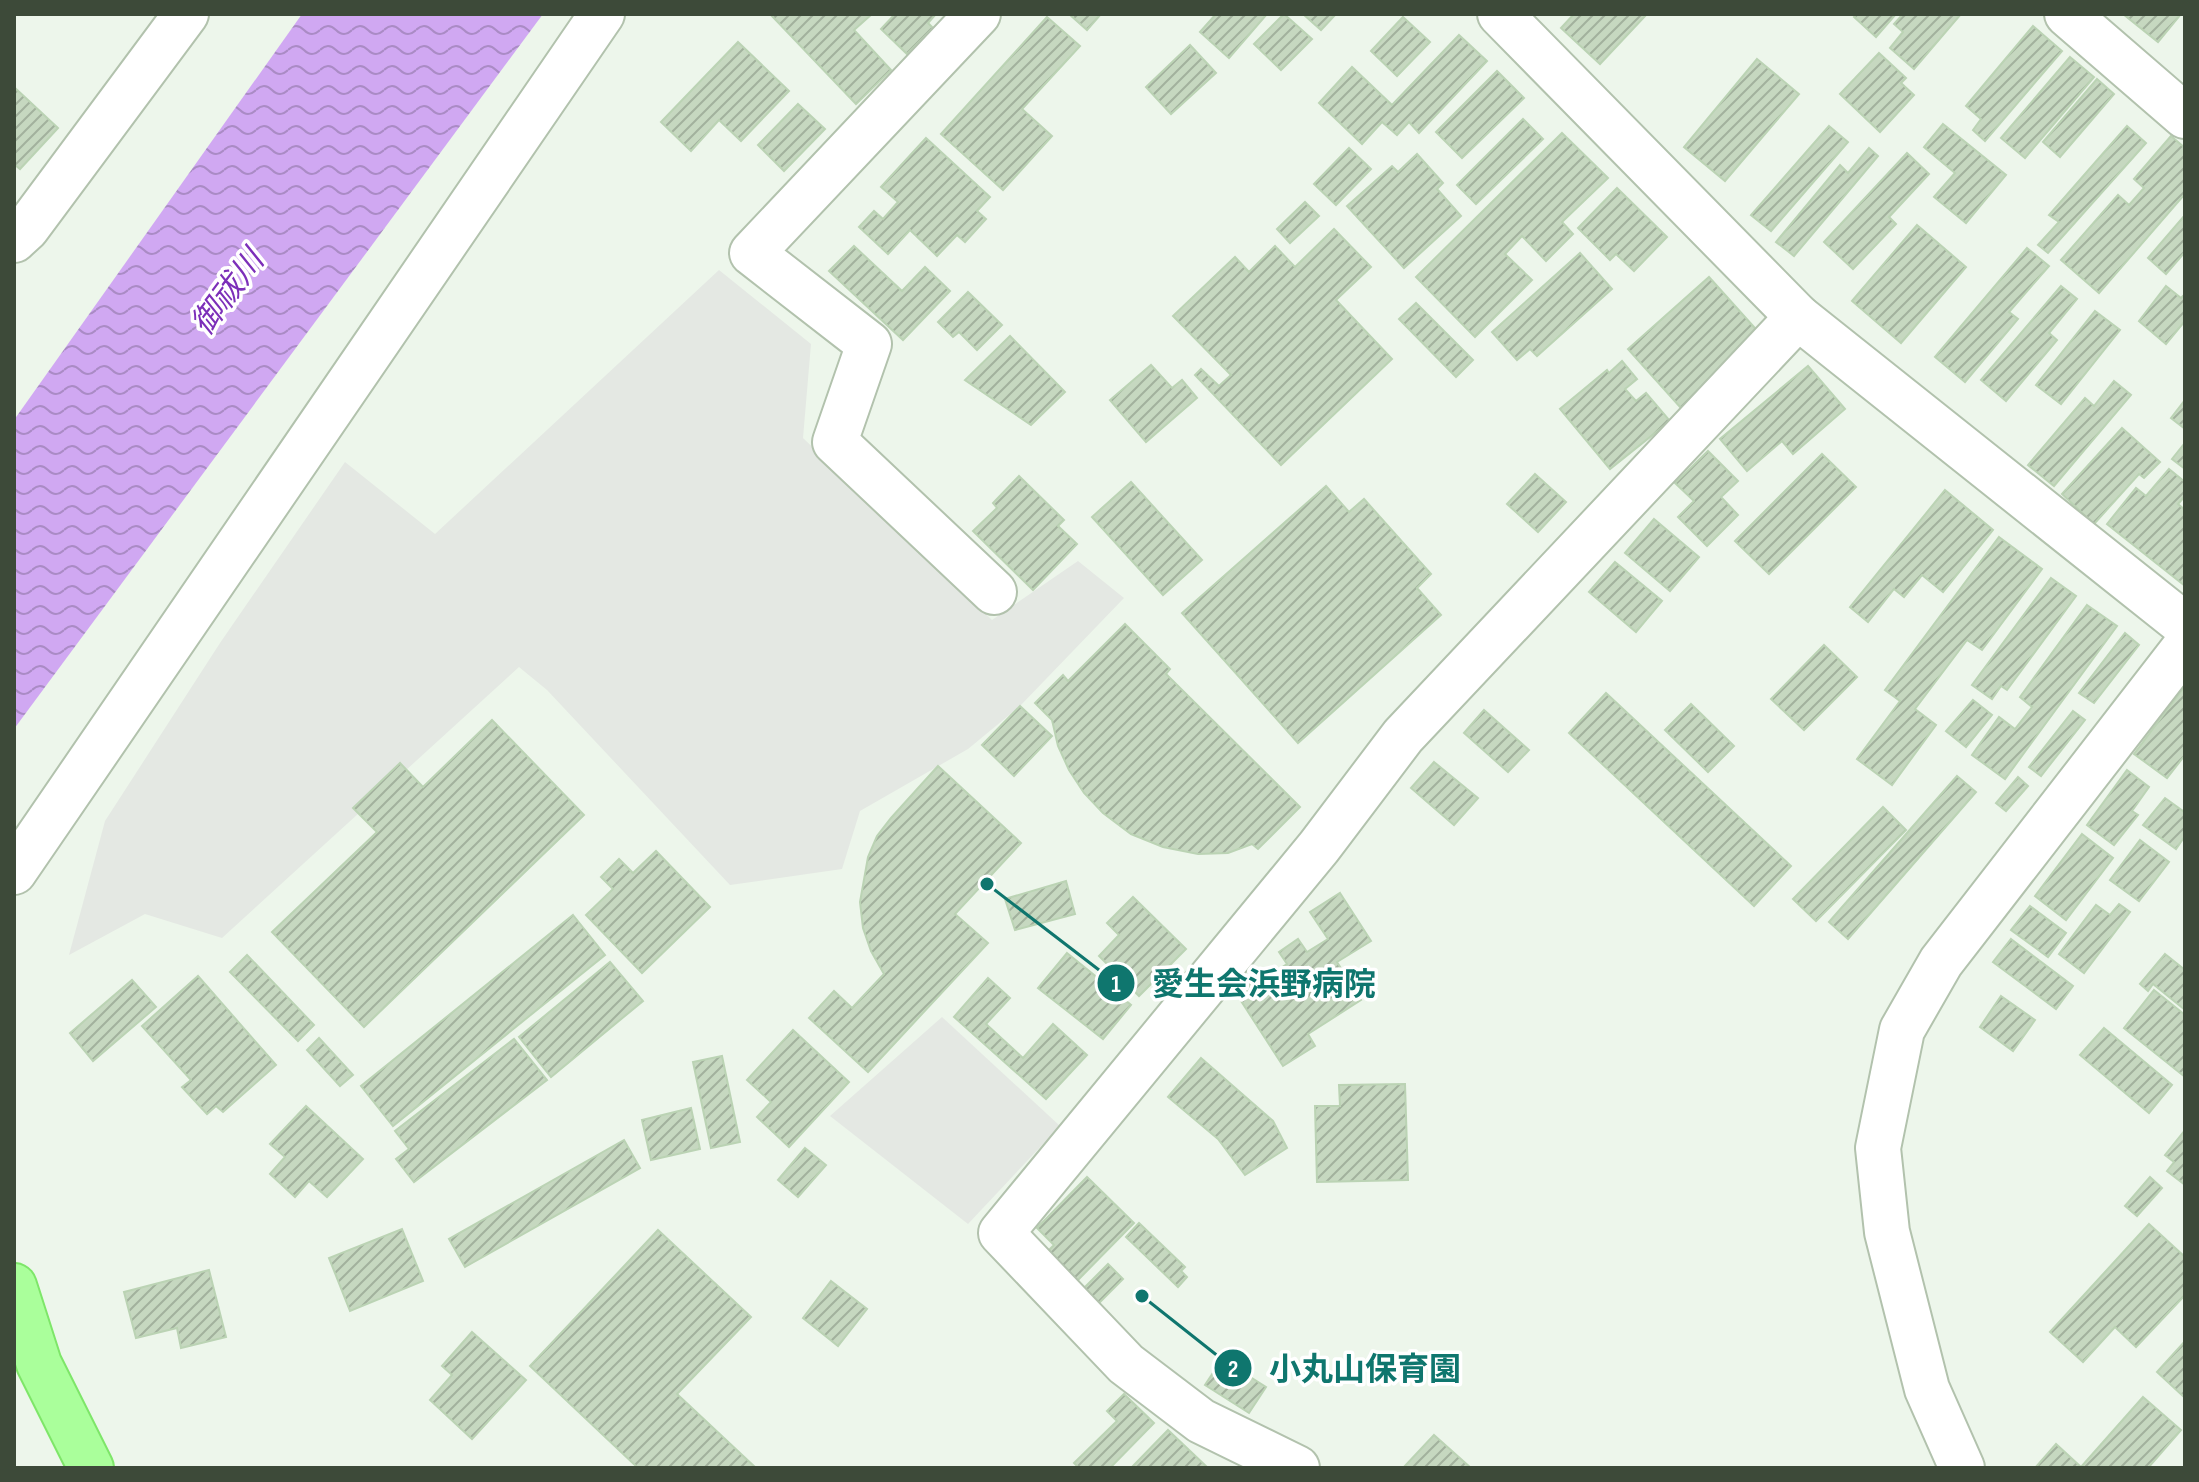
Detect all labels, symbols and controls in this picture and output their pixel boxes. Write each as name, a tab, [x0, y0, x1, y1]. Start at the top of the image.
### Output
water label: 御祓川	[184, 240, 274, 343]
callout: 愛生会浜野病院	[1096, 955, 1392, 1011]
text: 愛生会浜野病院	[1152, 966, 1376, 1005]
text: 1	[1111, 970, 1121, 999]
callout: 小丸山保育園	[1213, 1340, 1477, 1396]
text: 小丸山保育園	[1269, 1351, 1461, 1390]
text: 2	[1228, 1355, 1238, 1384]

